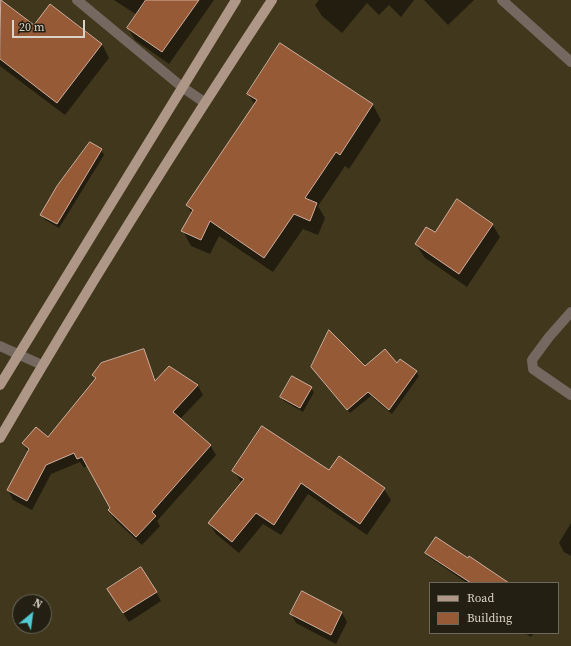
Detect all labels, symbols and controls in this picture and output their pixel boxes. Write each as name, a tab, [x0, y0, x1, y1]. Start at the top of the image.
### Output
scale bar	[14, 12, 87, 38]
text: 20 m	[19, 19, 45, 35]
legend	[429, 582, 559, 634]
text: Road	[467, 590, 494, 606]
north arrow	[12, 594, 52, 634]
text: N	[30, 595, 45, 612]
text: Building	[467, 610, 512, 626]

